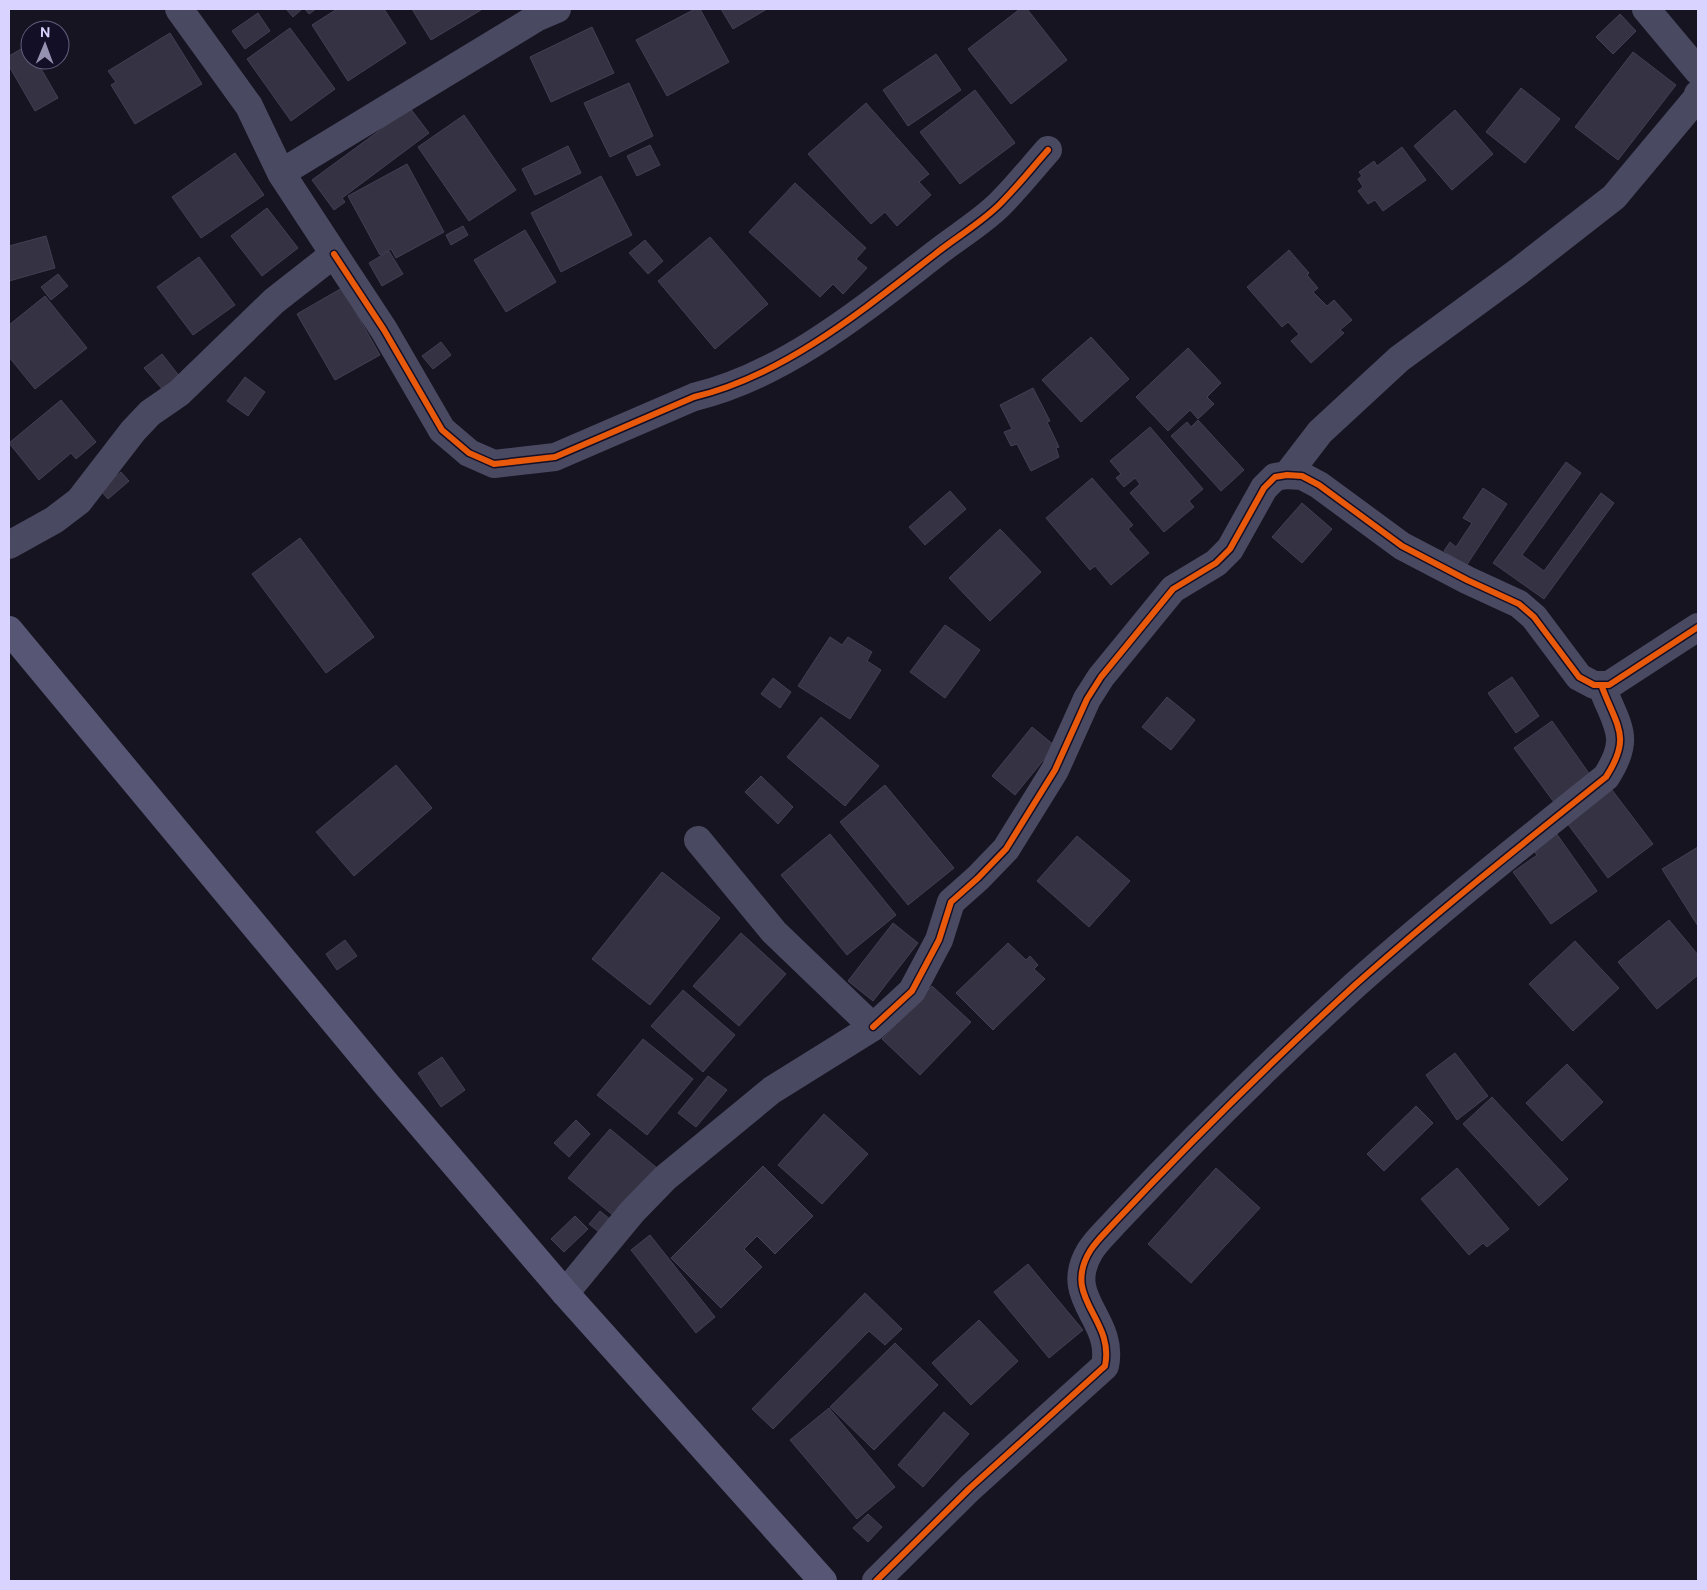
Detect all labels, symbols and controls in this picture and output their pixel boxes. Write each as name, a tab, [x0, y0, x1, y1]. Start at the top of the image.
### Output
north arrow	[20, 20, 70, 70]
text: N	[40, 23, 50, 41]

